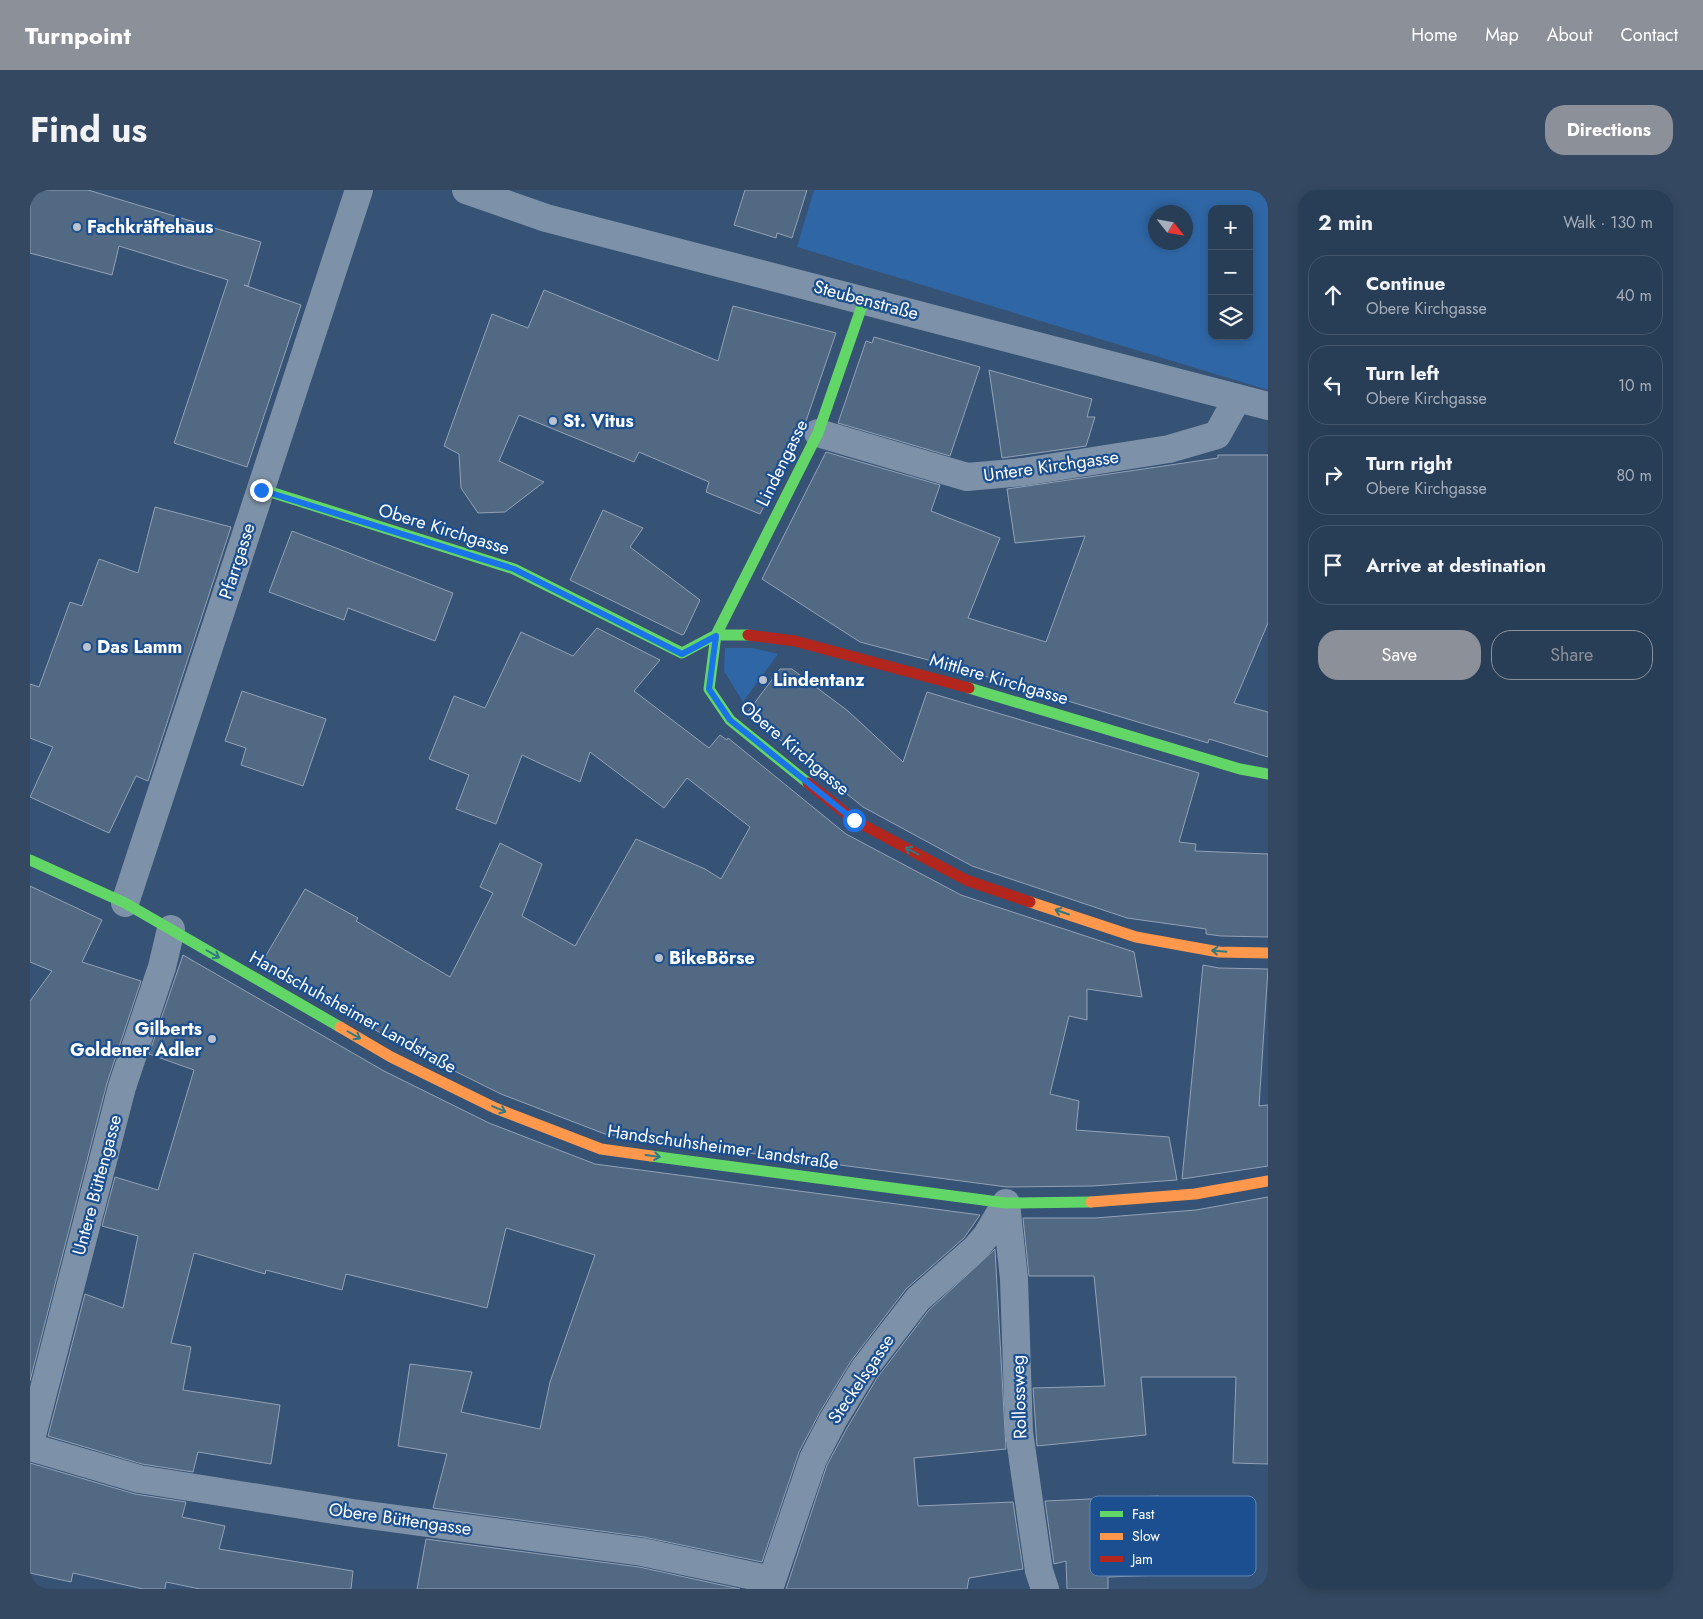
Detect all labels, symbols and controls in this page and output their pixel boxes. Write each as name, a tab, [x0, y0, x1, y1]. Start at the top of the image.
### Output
text: Turnpoint	[25, 18, 131, 53]
text: Home	[1411, 22, 1457, 48]
text: Map	[1485, 22, 1519, 48]
text: About	[1547, 22, 1592, 48]
text: Contact	[1620, 22, 1678, 48]
text: Find us	[30, 105, 147, 155]
button: Directions	[1545, 105, 1673, 155]
north arrow	[1148, 205, 1193, 250]
map controls	[1208, 205, 1253, 340]
button: +	[1208, 205, 1253, 250]
text: 2 min	[1318, 208, 1373, 238]
text: Walk · 130 m	[1563, 211, 1653, 234]
place label: Fachkräftehaus	[87, 214, 214, 240]
marker: Fachkräftehaus	[71, 221, 83, 233]
button: −	[1208, 250, 1253, 295]
text: Continue	[1366, 270, 1445, 297]
street label: Steubenstraße	[811, 274, 921, 326]
icon: ahead	[1319, 281, 1347, 309]
text: 40 m	[1616, 284, 1652, 307]
button: layers	[1208, 295, 1253, 340]
text: Obere Kirchgasse	[1366, 297, 1487, 320]
text: Turn left	[1366, 360, 1439, 387]
icon: left	[1319, 371, 1347, 399]
text: 10 m	[1618, 374, 1652, 397]
text: Obere Kirchgasse	[1366, 387, 1487, 410]
place label: St. Vitus	[563, 408, 634, 434]
marker: St. Vitus	[547, 415, 559, 427]
street label: Lindengasse	[750, 415, 814, 511]
street label: Untere Kirchgasse	[982, 444, 1120, 488]
text: Turn right	[1366, 450, 1452, 477]
icon: right	[1319, 461, 1347, 489]
text: 80 m	[1616, 464, 1652, 487]
text: Obere Kirchgasse	[1366, 477, 1487, 500]
route end	[250, 479, 273, 502]
street label: Obere Kirchgasse	[375, 497, 513, 561]
street label: Pfarrgasse	[213, 520, 261, 602]
icon: arrive	[1319, 551, 1347, 579]
text: Arrive at destination	[1366, 552, 1546, 579]
button: Save	[1318, 630, 1481, 680]
button: Share	[1491, 630, 1653, 680]
place label: Das Lamm	[97, 634, 182, 660]
marker: Das Lamm	[81, 641, 93, 653]
street label: Mittlere Kirchgasse	[926, 647, 1072, 711]
place label: Lindentanz	[773, 667, 865, 693]
marker: Lindentanz	[757, 674, 769, 686]
street label: Obere Kirchgasse	[735, 694, 855, 802]
route start	[843, 809, 866, 832]
one-way arrow	[905, 846, 920, 855]
one-way arrow	[1055, 907, 1070, 916]
street label: Handschuhsheimer Landstraße	[245, 944, 461, 1080]
place label: BikeBörse	[669, 945, 755, 971]
one-way arrow	[1212, 946, 1228, 956]
one-way arrow	[206, 949, 220, 959]
marker: BikeBörse	[653, 952, 665, 964]
place label: Gilberts Goldener Adler	[70, 1016, 203, 1063]
one-way arrow	[346, 1031, 360, 1041]
marker: Gilberts Goldener Adler	[206, 1033, 218, 1045]
one-way arrow	[491, 1105, 506, 1114]
street label: Untere Büttengasse	[66, 1112, 128, 1258]
street label: Handschuhsheimer Landstraße	[606, 1118, 840, 1176]
one-way arrow	[645, 1151, 661, 1161]
street label: Steckelsgasse	[821, 1329, 901, 1429]
street label: Rollossweg	[1005, 1355, 1033, 1439]
street label: Obere Büttengasse	[327, 1496, 473, 1542]
legend	[1090, 1496, 1256, 1576]
text: Fast	[1132, 1504, 1155, 1524]
text: Slow	[1132, 1526, 1160, 1546]
text: Jam	[1130, 1549, 1153, 1569]

